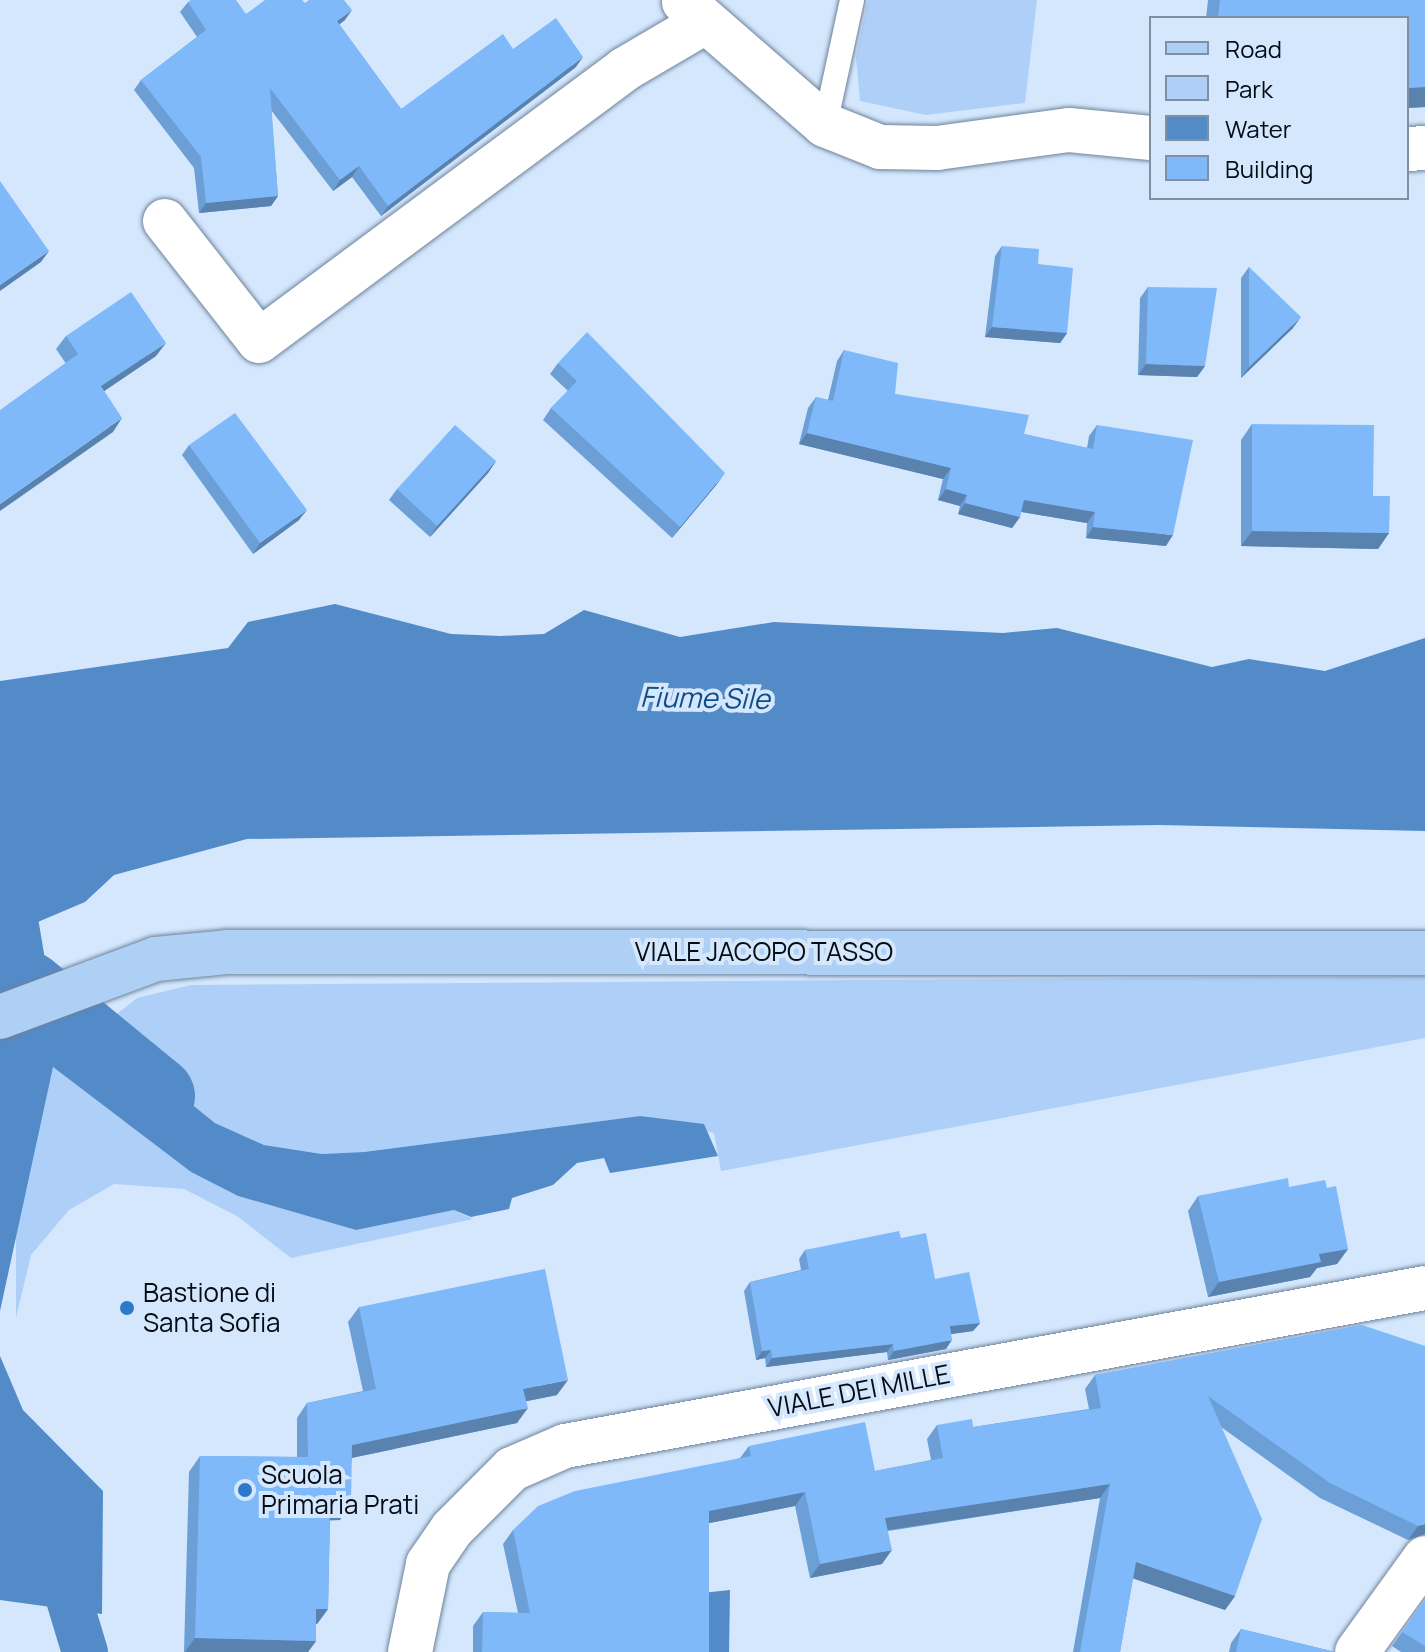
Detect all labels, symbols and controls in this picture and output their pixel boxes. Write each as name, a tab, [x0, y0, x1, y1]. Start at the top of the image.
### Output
legend	[1149, 16, 1409, 200]
text: Road	[1225, 32, 1282, 65]
text: Park	[1225, 72, 1273, 105]
text: Water	[1225, 112, 1292, 145]
text: Building	[1225, 152, 1313, 185]
water label: Fiume Sile	[640, 679, 770, 715]
street label: VIALE JACOPO TASSO	[635, 936, 893, 968]
place label: Bastione di Santa Sofia	[143, 1277, 281, 1338]
marker: Bastione di Santa Sofia	[118, 1299, 136, 1317]
street label: VIALE DEI MILLE	[766, 1358, 952, 1424]
place label: Scuola Primaria Prati	[261, 1459, 419, 1520]
marker: Scuola Primaria Prati	[236, 1481, 254, 1499]

